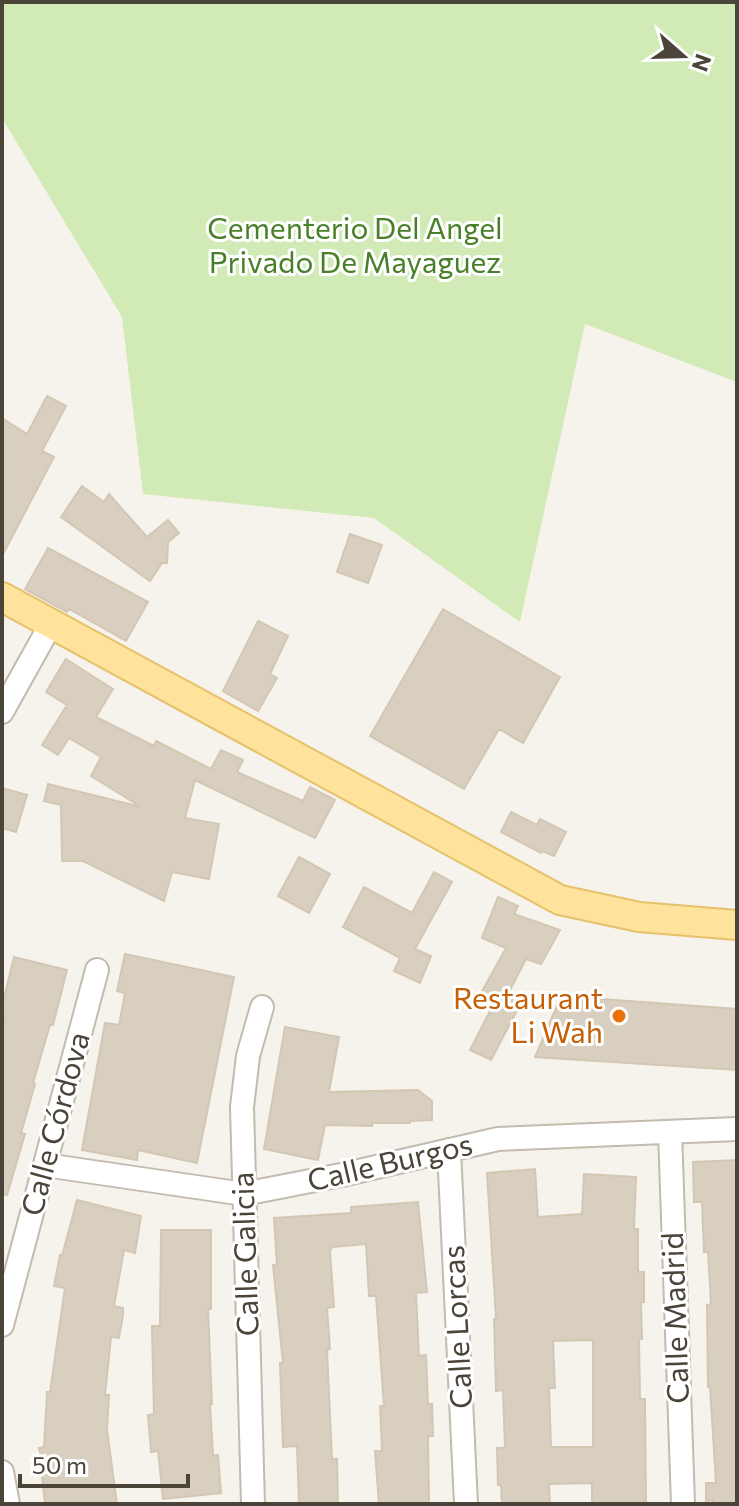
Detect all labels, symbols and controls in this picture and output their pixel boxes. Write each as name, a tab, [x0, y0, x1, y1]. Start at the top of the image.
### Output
north arrow	[643, 16, 723, 96]
text: N	[687, 51, 718, 75]
park label: Cementerio Del Angel Privado De Mayaguez	[207, 208, 503, 279]
place label: Restaurant Li Wah	[453, 978, 603, 1049]
marker: Restaurant Li Wah	[610, 1007, 628, 1025]
street label: Calle Córdova	[11, 1028, 96, 1219]
street label: Calle Burgos	[303, 1124, 476, 1198]
street label: Calle Galicia	[222, 1171, 265, 1337]
street label: Calle Madrid	[652, 1232, 695, 1404]
street label: Calle Lorcas	[433, 1244, 478, 1410]
scale bar	[20, 1438, 188, 1488]
text: 50 m	[32, 1450, 87, 1479]

